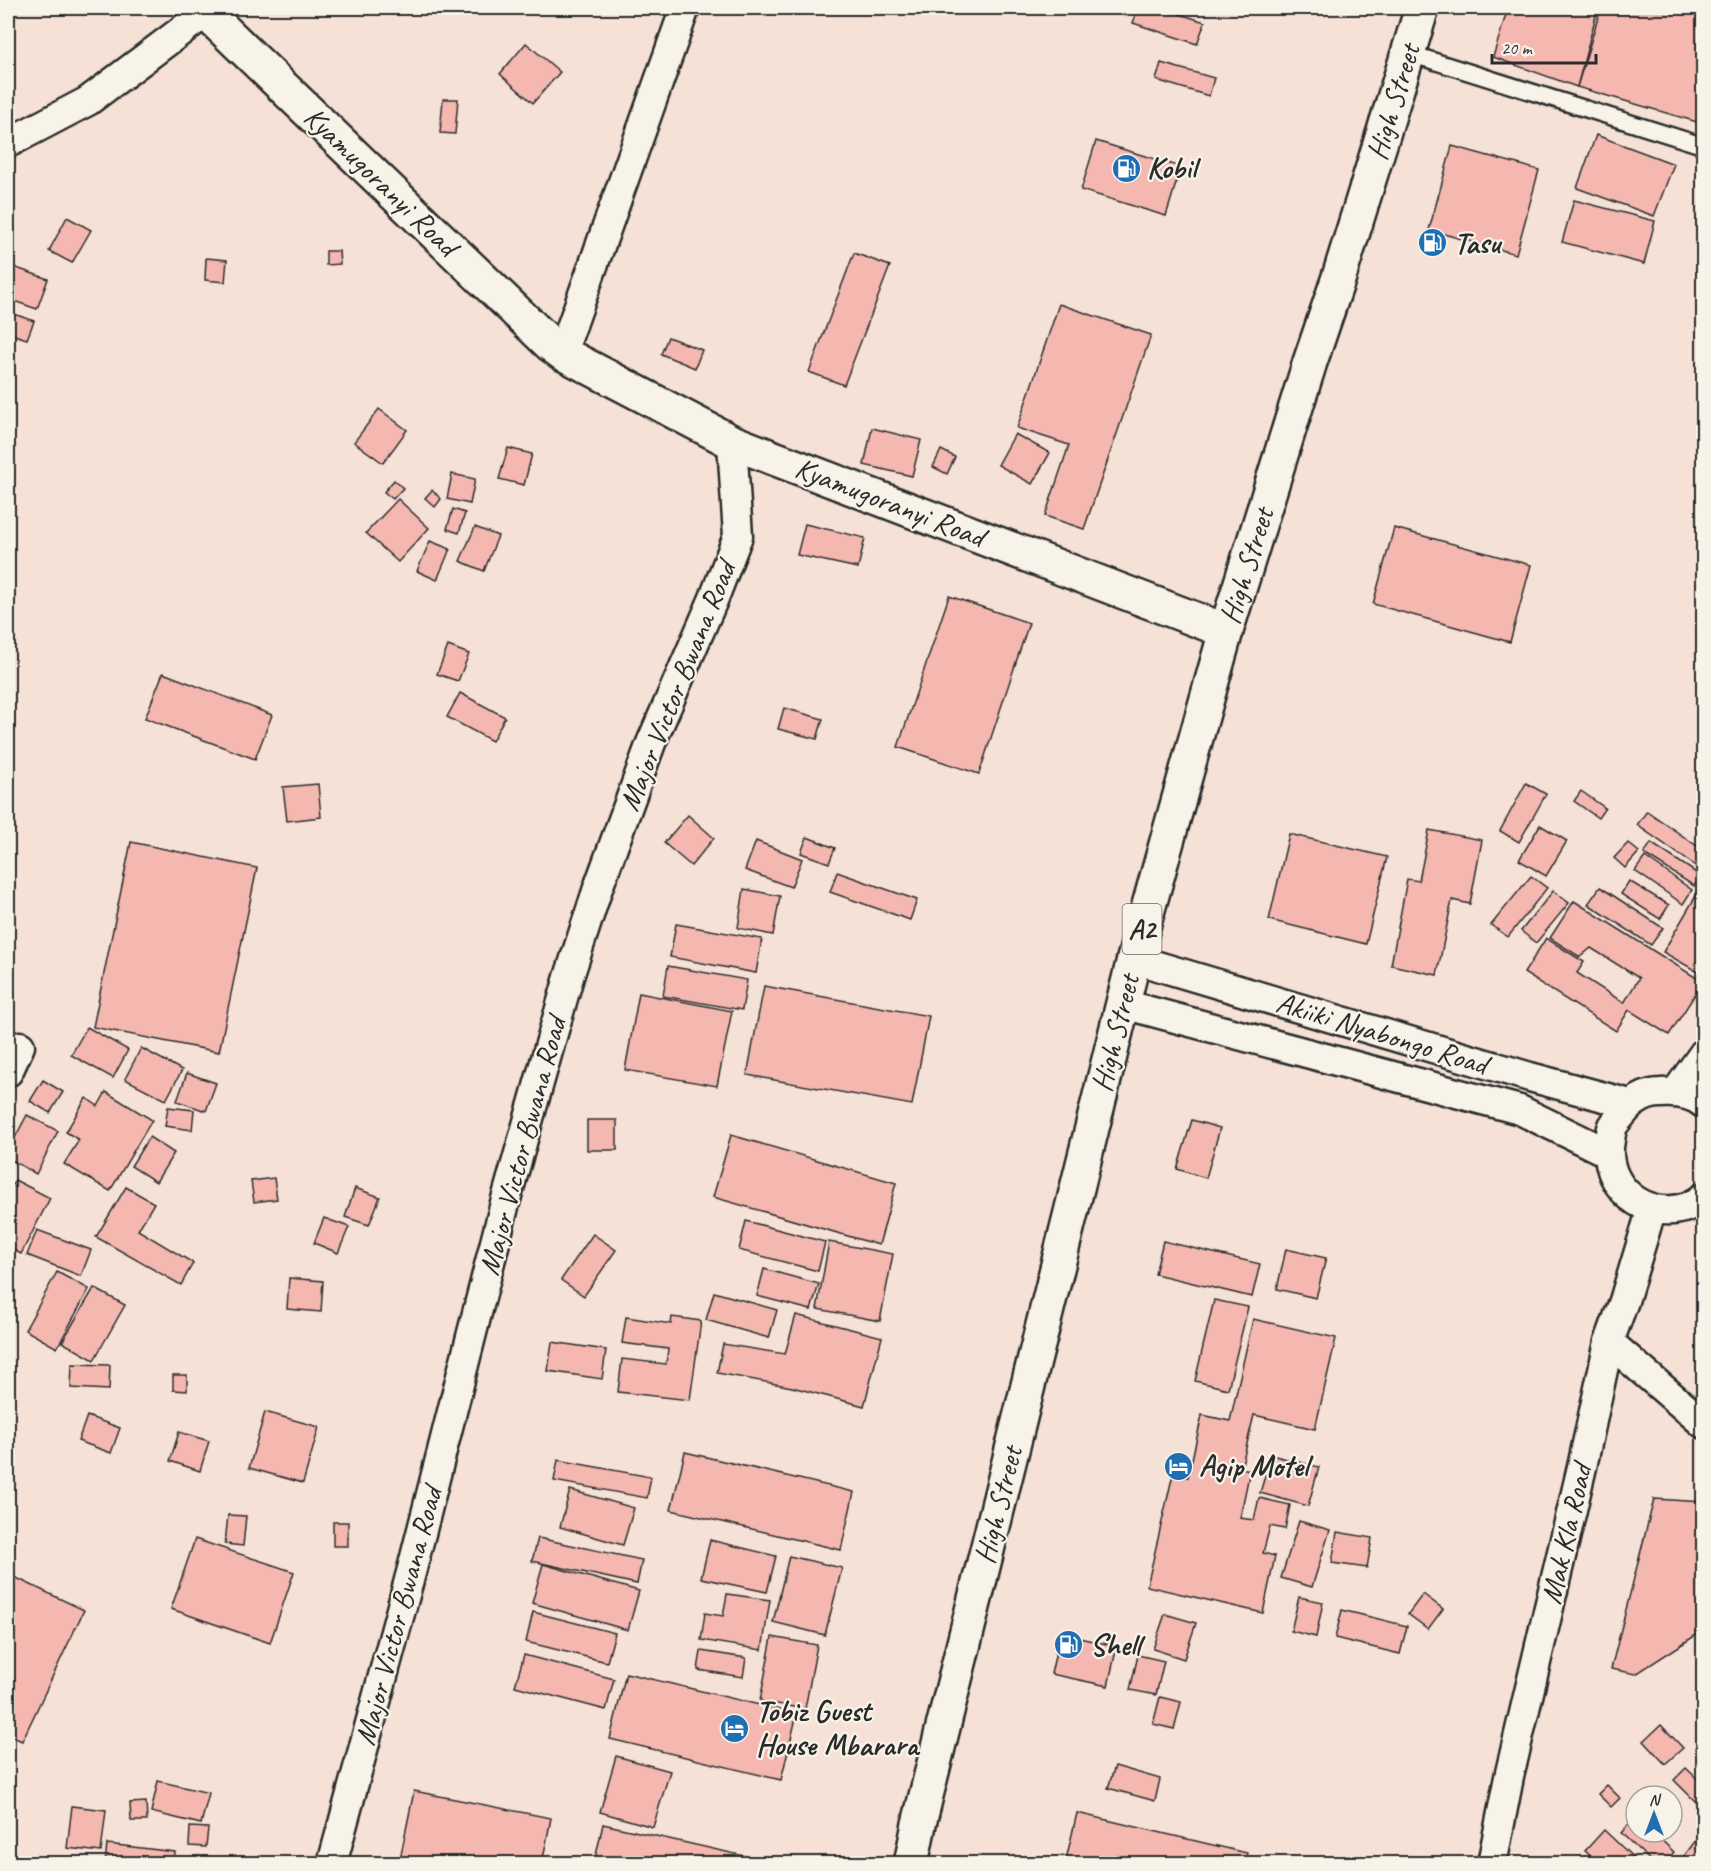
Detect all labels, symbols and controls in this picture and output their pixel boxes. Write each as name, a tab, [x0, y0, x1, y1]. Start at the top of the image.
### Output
scale bar	[1492, 27, 1596, 65]
street label: High Street	[1357, 37, 1429, 164]
text: 20 m	[1501, 37, 1534, 59]
street label: Kyamugoranyi Road	[296, 98, 469, 267]
place label: Kobil	[1147, 149, 1202, 187]
fuel station icon: Kobil	[1110, 152, 1142, 184]
place label: Tasu	[1454, 224, 1503, 262]
fuel station icon: Tasu	[1417, 227, 1449, 259]
street label: Kyamugoranyi Road	[790, 449, 994, 557]
street label: High Street	[1210, 500, 1283, 628]
street label: Major Victor Bwana Road	[610, 552, 746, 816]
road number: A2	[1122, 904, 1162, 954]
street label: High Street	[1082, 968, 1149, 1095]
street label: Akiiki Nyabongo Road	[1272, 983, 1496, 1084]
street label: Major Victor Bwana Road	[469, 1009, 576, 1279]
street label: High Street	[965, 1440, 1032, 1567]
place label: Agip Motel	[1199, 1447, 1314, 1485]
hotel icon: Agip Motel	[1162, 1450, 1194, 1482]
street label: Mak Kla Road	[1531, 1456, 1601, 1608]
street label: Major Victor Bwana Road	[345, 1479, 452, 1749]
place label: Shell	[1090, 1626, 1146, 1664]
fuel station icon: Shell	[1053, 1629, 1085, 1661]
place label: Tobiz Guest House Mbarara	[756, 1692, 920, 1764]
hotel icon: Tobiz Guest House Mbarara	[719, 1712, 751, 1744]
north arrow	[1624, 1784, 1684, 1844]
text: N	[1649, 1790, 1662, 1810]

